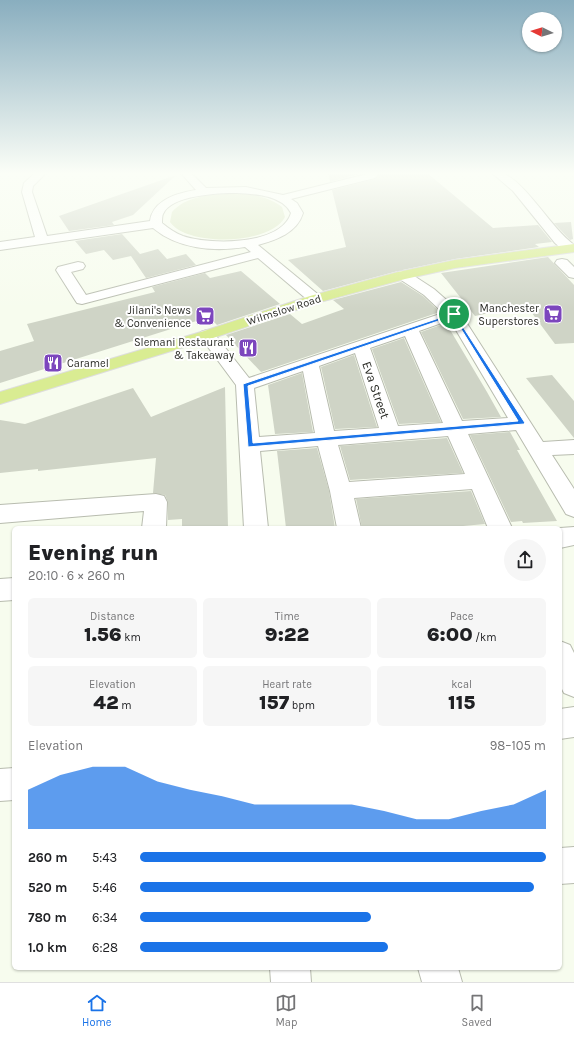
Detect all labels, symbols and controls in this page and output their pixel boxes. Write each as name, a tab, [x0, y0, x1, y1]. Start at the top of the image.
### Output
north arrow	[522, 12, 562, 52]
map controls	[522, 12, 562, 52]
street label: Wilmslow Road	[245, 292, 323, 328]
pin	[437, 297, 471, 331]
place label: Manchester Superstores	[478, 302, 539, 328]
icon: arrive	[443, 303, 465, 325]
supermarket icon: Manchester Superstores	[542, 303, 564, 325]
place label: Jilani's News & Convenience	[114, 304, 191, 330]
supermarket icon: Jilani's News & Convenience	[194, 305, 216, 327]
place label: Slemani Restaurant & Takeaway	[134, 336, 234, 362]
restaurant icon: Slemani Restaurant & Takeaway	[237, 337, 259, 359]
restaurant icon: Caramel	[42, 352, 64, 374]
place label: Caramel	[67, 357, 109, 370]
street label: Eva Street	[359, 359, 393, 421]
button: share	[504, 539, 546, 581]
text: Evening run	[28, 540, 158, 566]
text: 20:10 · 6 × 260 m	[28, 568, 125, 583]
text: Distance	[90, 610, 135, 623]
text: Time	[275, 610, 299, 623]
text: Pace	[450, 610, 473, 623]
text: 1.56	[84, 623, 122, 646]
text: 9:22	[265, 623, 309, 646]
text: 6:00	[427, 623, 473, 646]
text: km	[122, 631, 141, 644]
text: /km	[473, 631, 497, 644]
text: Elevation	[89, 678, 136, 691]
text: Heart rate	[262, 678, 312, 691]
text: kcal	[451, 678, 472, 691]
text: 42	[93, 691, 119, 714]
text: 157	[259, 691, 289, 714]
text: 115	[448, 691, 475, 714]
text: m	[119, 699, 131, 712]
text: bpm	[289, 699, 315, 712]
text: Elevation	[28, 738, 83, 753]
text: 98–105 m	[490, 738, 546, 753]
text: 260 m	[28, 850, 68, 865]
text: 5:43	[92, 850, 117, 865]
text: 520 m	[28, 880, 67, 895]
text: 5:46	[92, 880, 117, 895]
text: 780 m	[28, 910, 67, 925]
text: 6:34	[92, 910, 117, 925]
text: 1.0 km	[28, 940, 67, 955]
text: 6:28	[92, 940, 118, 955]
tab: Home	[82, 992, 111, 1029]
tab: Map	[275, 992, 297, 1029]
tab: Saved	[462, 992, 492, 1029]

